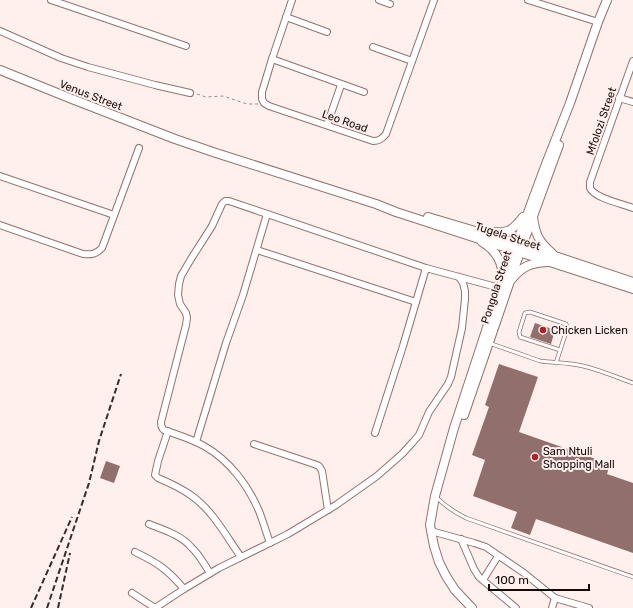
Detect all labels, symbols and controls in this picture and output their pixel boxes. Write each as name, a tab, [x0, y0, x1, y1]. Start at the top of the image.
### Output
street label: Venus Street	[58, 78, 125, 114]
street label: Mfolozi Street	[584, 85, 619, 157]
street label: Leo Road	[320, 108, 369, 135]
street label: Tugela Street	[473, 220, 543, 253]
street label: Pongola Street	[479, 248, 515, 325]
place label: Chicken Licken	[551, 324, 628, 337]
marker: Chicken Licken	[538, 325, 548, 335]
place label: Sam Ntuli Shopping Mall	[543, 445, 615, 471]
marker: Sam Ntuli Shopping Mall	[530, 452, 540, 462]
scale bar	[489, 566, 589, 592]
text: 100 m	[495, 573, 529, 587]

